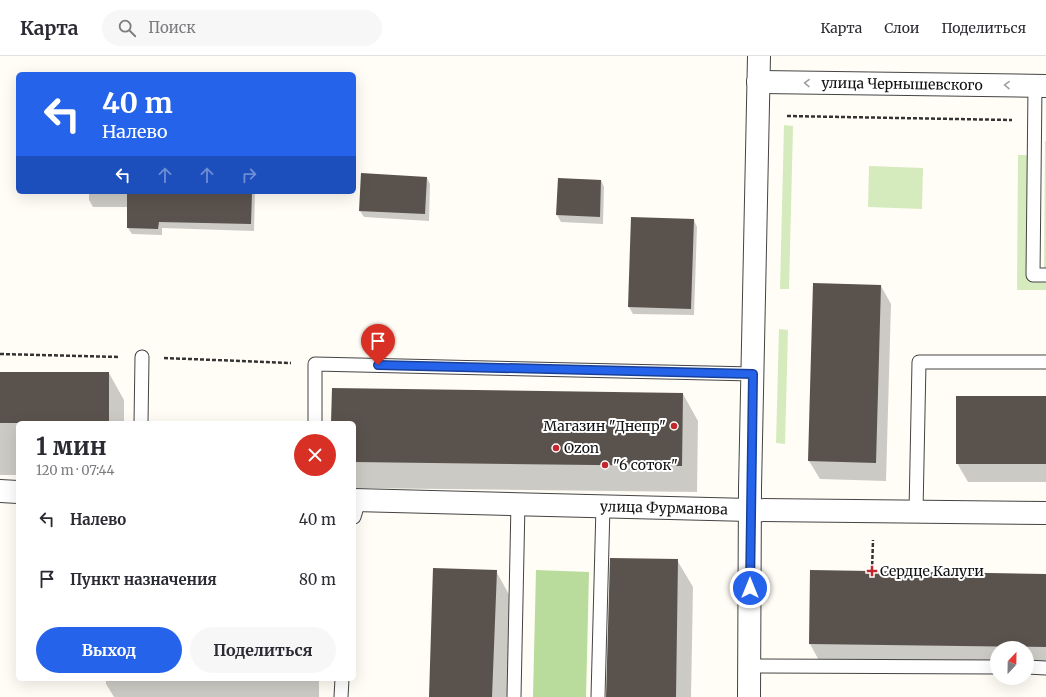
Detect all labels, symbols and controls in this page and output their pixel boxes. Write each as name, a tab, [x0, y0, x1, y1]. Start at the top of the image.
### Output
search box	[102, 10, 382, 46]
text: Карта	[20, 16, 78, 40]
icon: search	[116, 17, 138, 39]
text: Поиск	[148, 18, 196, 37]
text: Карта	[820, 19, 862, 37]
text: Слои	[884, 19, 919, 37]
text: Поделиться	[941, 19, 1026, 37]
street label: улица Чернышевского	[821, 74, 983, 94]
one-way arrow	[804, 79, 810, 87]
one-way arrow	[1004, 81, 1010, 90]
text: 40 m	[102, 85, 173, 121]
icon: left	[36, 88, 88, 140]
text: Налево	[102, 120, 168, 143]
icon: left	[112, 164, 134, 186]
icon: ahead	[154, 164, 176, 186]
icon: ahead	[196, 164, 218, 186]
icon: right	[238, 164, 260, 186]
pin	[361, 324, 395, 365]
icon: arrive	[367, 330, 389, 352]
place label: Магазин "Днепр"	[543, 417, 666, 435]
marker: Магазин "Днепр"	[669, 421, 679, 431]
text: 1 мин	[36, 431, 107, 462]
button: close	[294, 434, 336, 476]
place label: Ozon	[564, 439, 599, 457]
marker: Ozon	[551, 443, 561, 453]
place label: "6 соток"	[613, 456, 678, 474]
marker: "6 соток"	[600, 460, 610, 470]
text: 120 m · 07:44	[36, 462, 115, 479]
street label: улица Фурманова	[600, 497, 729, 518]
icon: left	[36, 508, 58, 530]
text: Налево	[70, 510, 126, 529]
text: 40 m	[299, 510, 336, 529]
place label: Сердце Калуги	[880, 562, 984, 580]
marker: Сердце Калуги	[867, 566, 877, 576]
position arrow	[729, 567, 771, 609]
icon: arrive	[36, 568, 58, 590]
text: Пункт назначения	[70, 570, 217, 589]
text: 80 m	[299, 570, 336, 589]
button: Выход	[36, 627, 182, 673]
button: Поделиться	[190, 627, 336, 673]
north arrow	[990, 641, 1034, 685]
map controls	[990, 641, 1034, 685]

